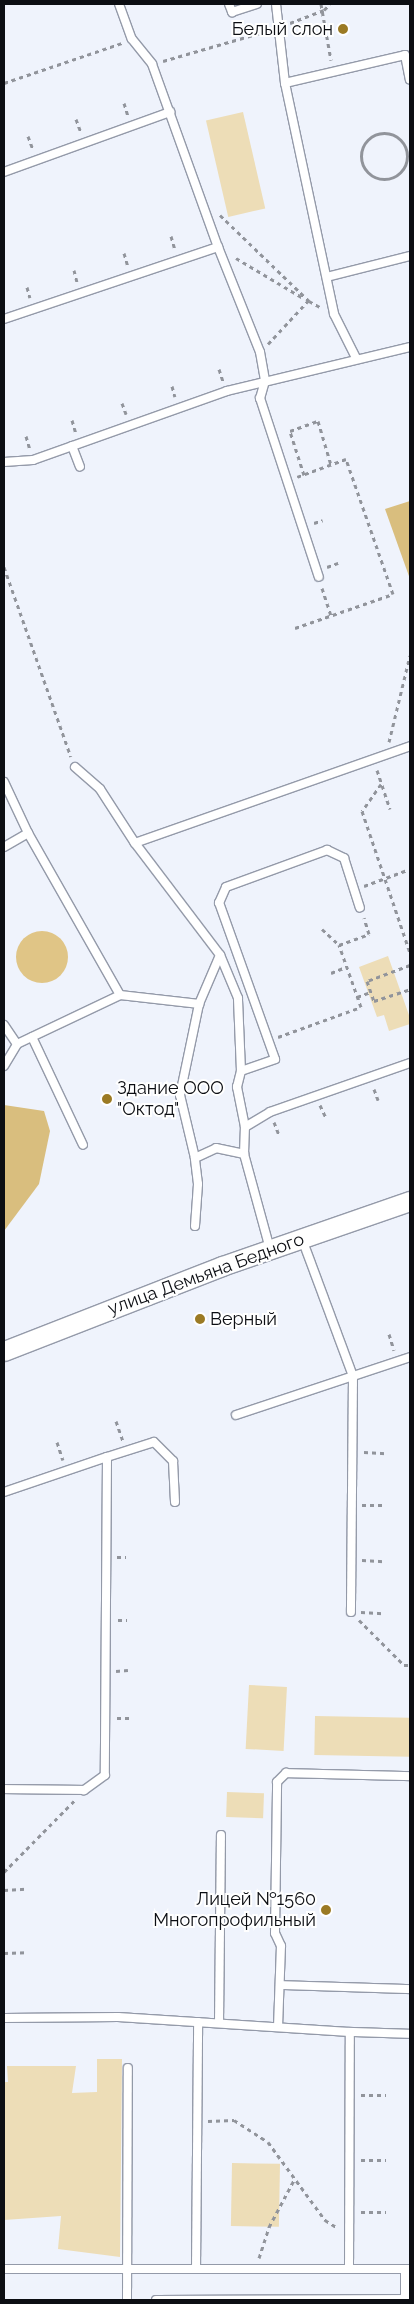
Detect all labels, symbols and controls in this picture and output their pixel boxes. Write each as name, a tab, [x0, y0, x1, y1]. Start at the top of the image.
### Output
place label: Белый слон	[232, 18, 333, 40]
marker: Белый слон	[337, 23, 349, 35]
place label: Здание ООО "Октод"	[117, 1078, 224, 1120]
marker: Здание ООО "Октод"	[101, 1093, 113, 1105]
street label: улица Демьяна Бедного	[105, 1228, 307, 1320]
place label: Верный	[210, 1308, 277, 1330]
marker: Верный	[194, 1313, 206, 1325]
place label: Лицей №1560 Многопрофильный	[153, 1889, 316, 1932]
marker: Лицей №1560 Многопрофильный	[320, 1904, 332, 1916]

